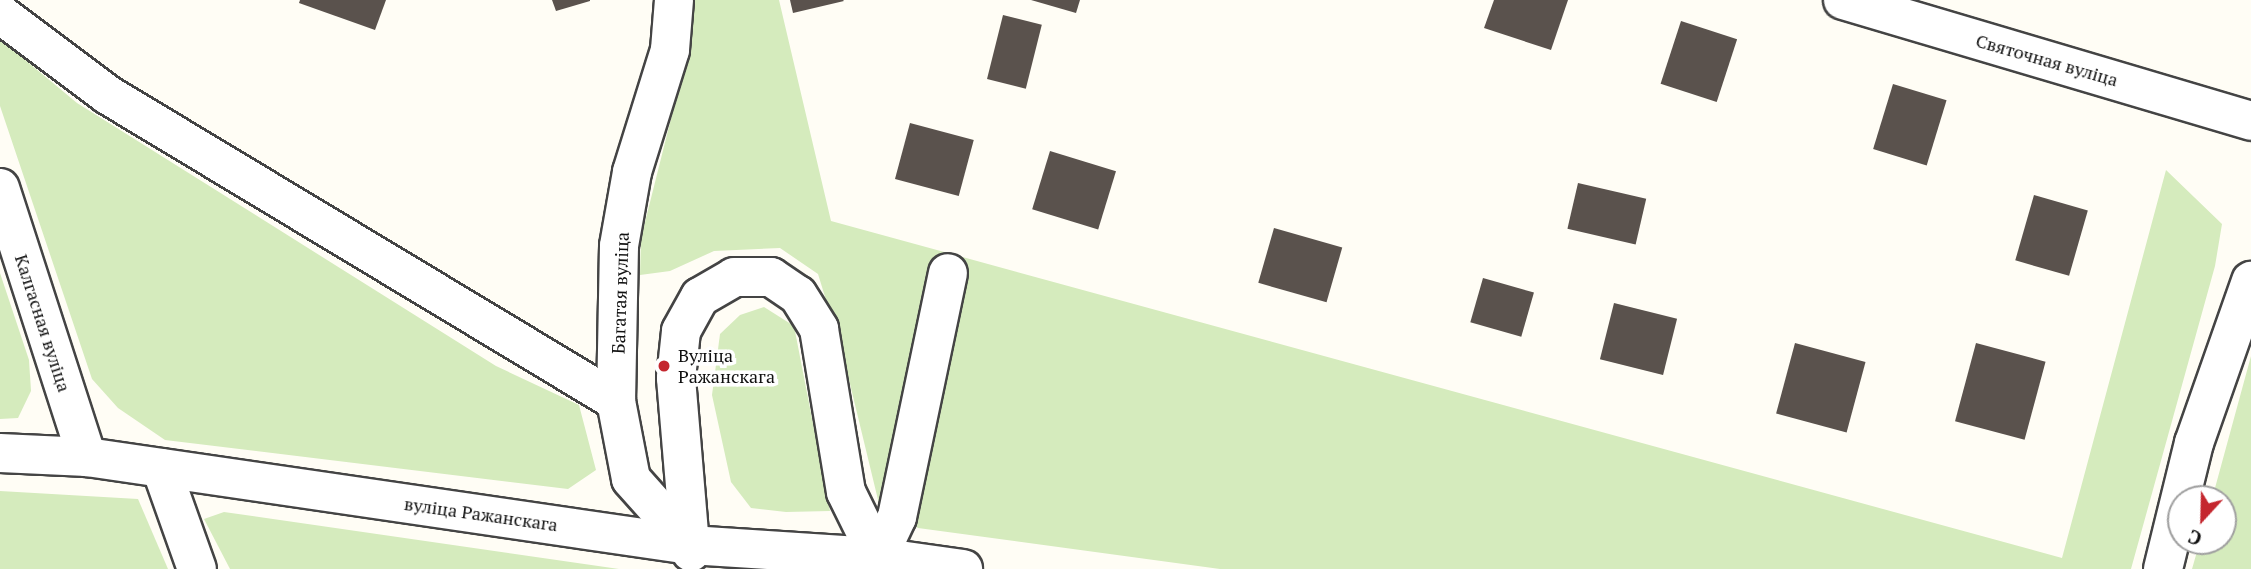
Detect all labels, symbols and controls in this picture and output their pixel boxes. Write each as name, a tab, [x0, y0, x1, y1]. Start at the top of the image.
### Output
street label: Святочная вуліца	[1973, 29, 2121, 91]
street label: Багатая вуліца	[607, 232, 633, 354]
street label: Калгасная вуліца	[11, 252, 75, 394]
place label: Вуліца Ражанскага	[678, 345, 775, 388]
marker: Вуліца Ражанскага	[656, 358, 672, 374]
north arrow	[2167, 485, 2237, 555]
street label: вуліца Ражанскага	[403, 493, 559, 535]
text: С	[2184, 524, 2205, 552]

